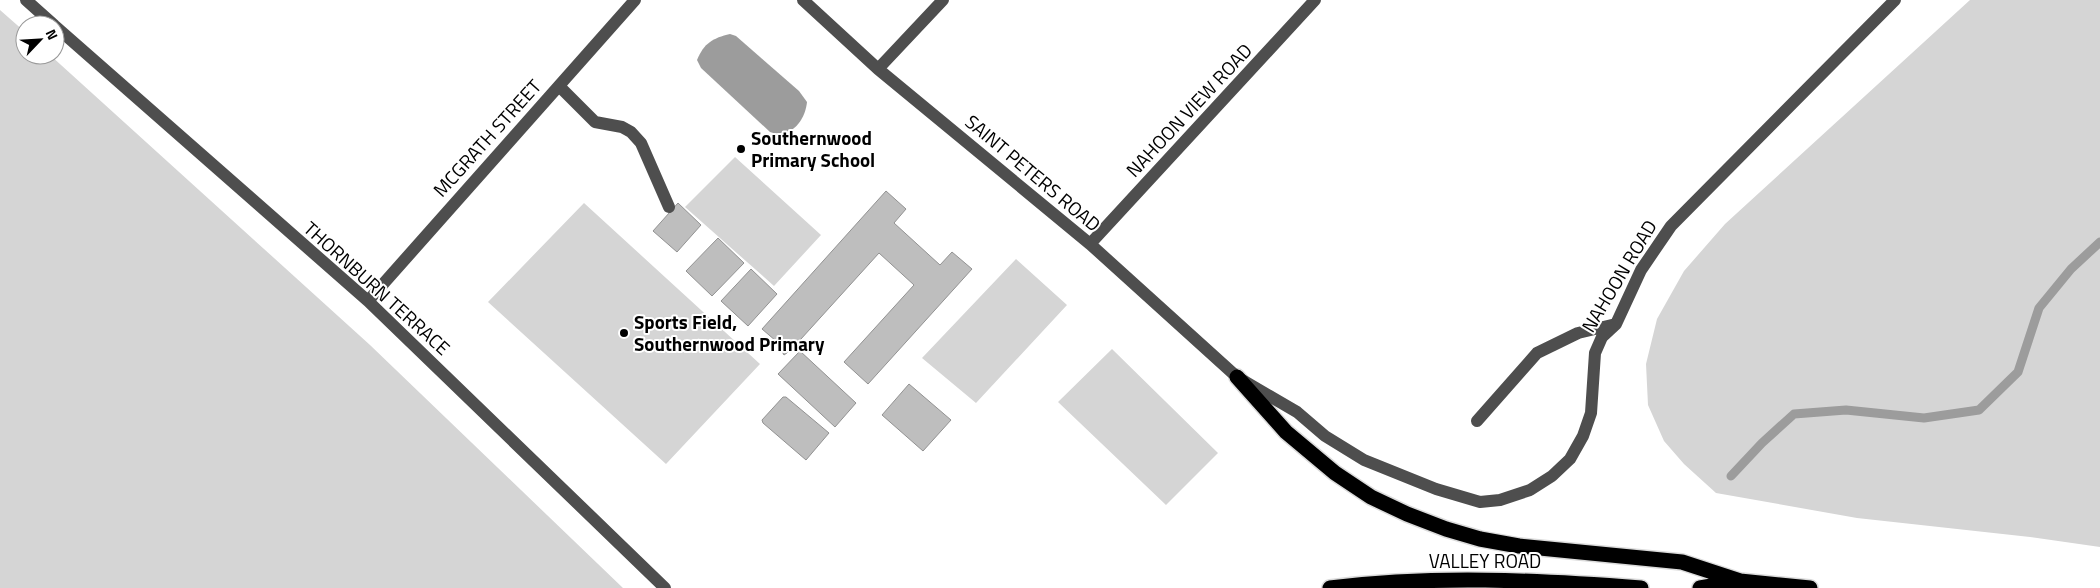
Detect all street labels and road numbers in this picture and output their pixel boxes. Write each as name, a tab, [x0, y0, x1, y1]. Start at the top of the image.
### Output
street label: NAHOON VIEW ROAD	[1119, 36, 1259, 183]
street label: MCGRATH STREET	[426, 72, 548, 203]
street label: SAINT PETERS ROAD	[959, 107, 1107, 238]
street label: THORNBURN TERRACE	[298, 214, 457, 361]
street label: NAHOON ROAD	[1574, 214, 1664, 338]
street label: VALLEY ROAD	[1429, 546, 1541, 575]

